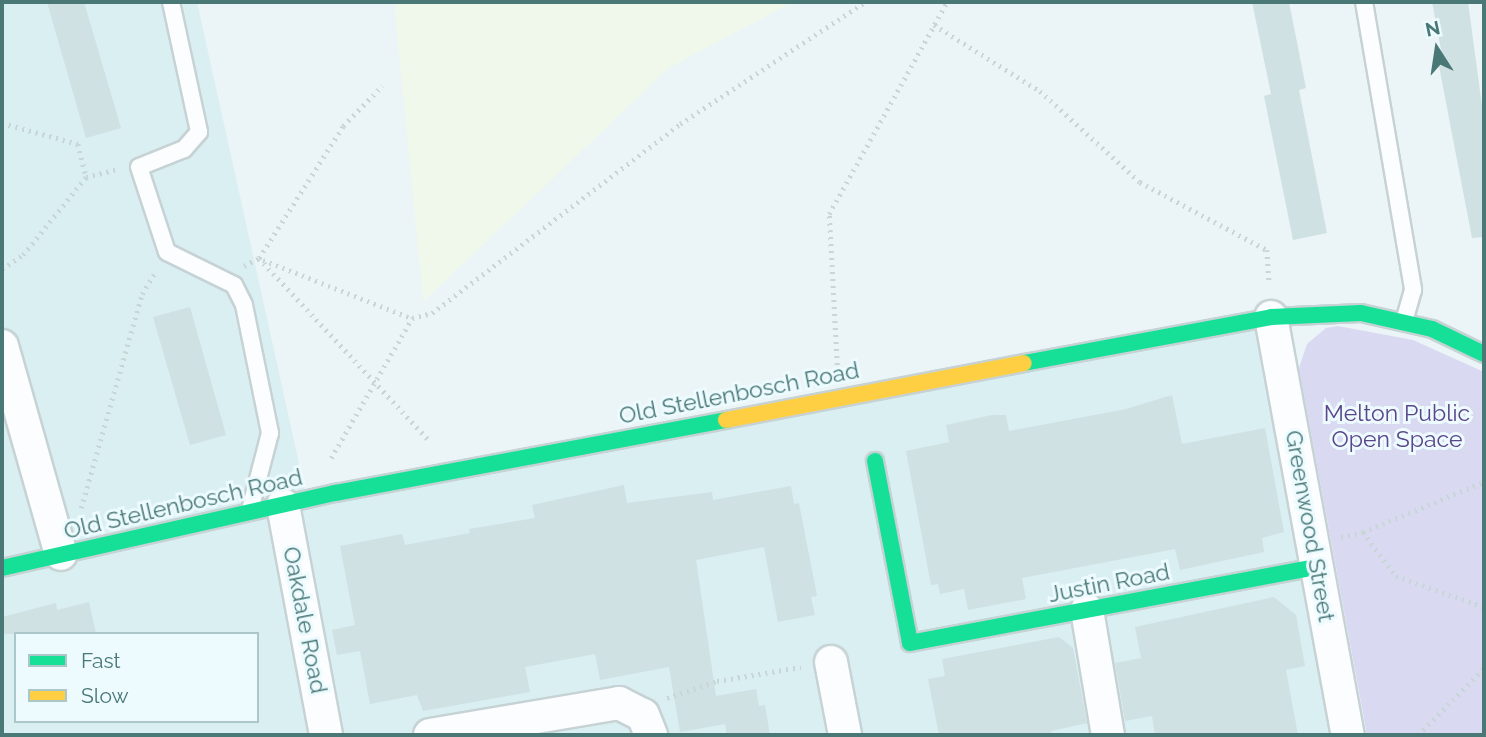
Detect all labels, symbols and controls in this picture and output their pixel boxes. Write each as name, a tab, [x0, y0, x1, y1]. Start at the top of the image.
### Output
north arrow	[1402, 14, 1472, 84]
text: N	[1423, 16, 1442, 41]
street label: Old Stellenbosch Road	[617, 356, 861, 430]
park label: Melton Public Open Space	[1324, 399, 1470, 453]
street label: Greenwood Street	[1280, 428, 1340, 624]
street label: Old Stellenbosch Road	[61, 463, 305, 545]
street label: Oakdale Road	[277, 544, 333, 696]
street label: Justin Road	[1046, 558, 1172, 608]
legend	[14, 632, 259, 723]
text: Fast	[81, 648, 121, 673]
text: Slow	[81, 683, 129, 708]

